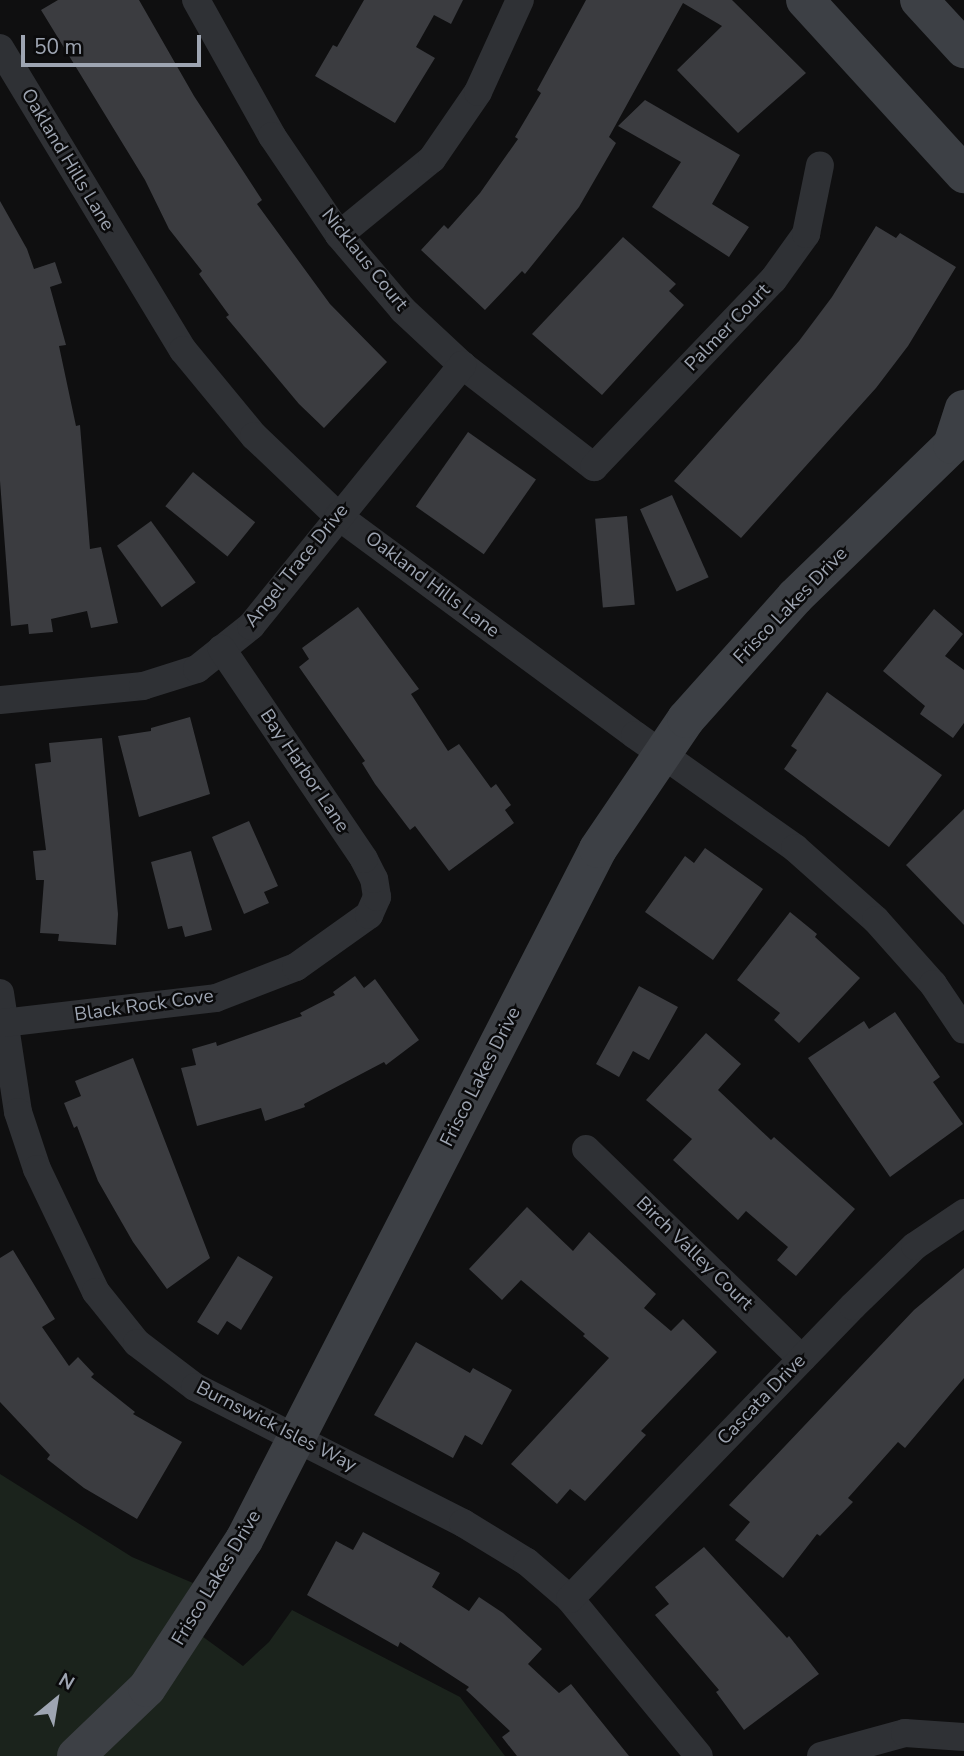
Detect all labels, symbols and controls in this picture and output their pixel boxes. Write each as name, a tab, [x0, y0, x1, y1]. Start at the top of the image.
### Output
scale bar	[24, 21, 205, 65]
text: 50 m	[34, 33, 83, 61]
street label: Oakland Hills Lane	[16, 85, 118, 235]
street label: Nicklaus Court	[316, 204, 412, 316]
street label: Palmer Court	[681, 280, 775, 376]
street label: Angel Trace Drive	[240, 500, 354, 632]
street label: Oakland Hills Lane	[360, 527, 504, 643]
street label: Frisco Lakes Drive	[729, 543, 853, 669]
street label: Bay Harbor Lane	[254, 705, 354, 837]
street label: Black Rock Cove	[73, 985, 215, 1027]
street label: Frisco Lakes Drive	[436, 1003, 526, 1151]
street label: Birch Valley Court	[631, 1192, 757, 1316]
street label: Cascata Drive	[713, 1350, 811, 1450]
street label: Burnswick Isles Way	[192, 1377, 360, 1477]
street label: Frisco Lakes Drive	[168, 1506, 266, 1650]
north arrow	[21, 1665, 91, 1735]
text: N	[54, 1667, 79, 1697]

